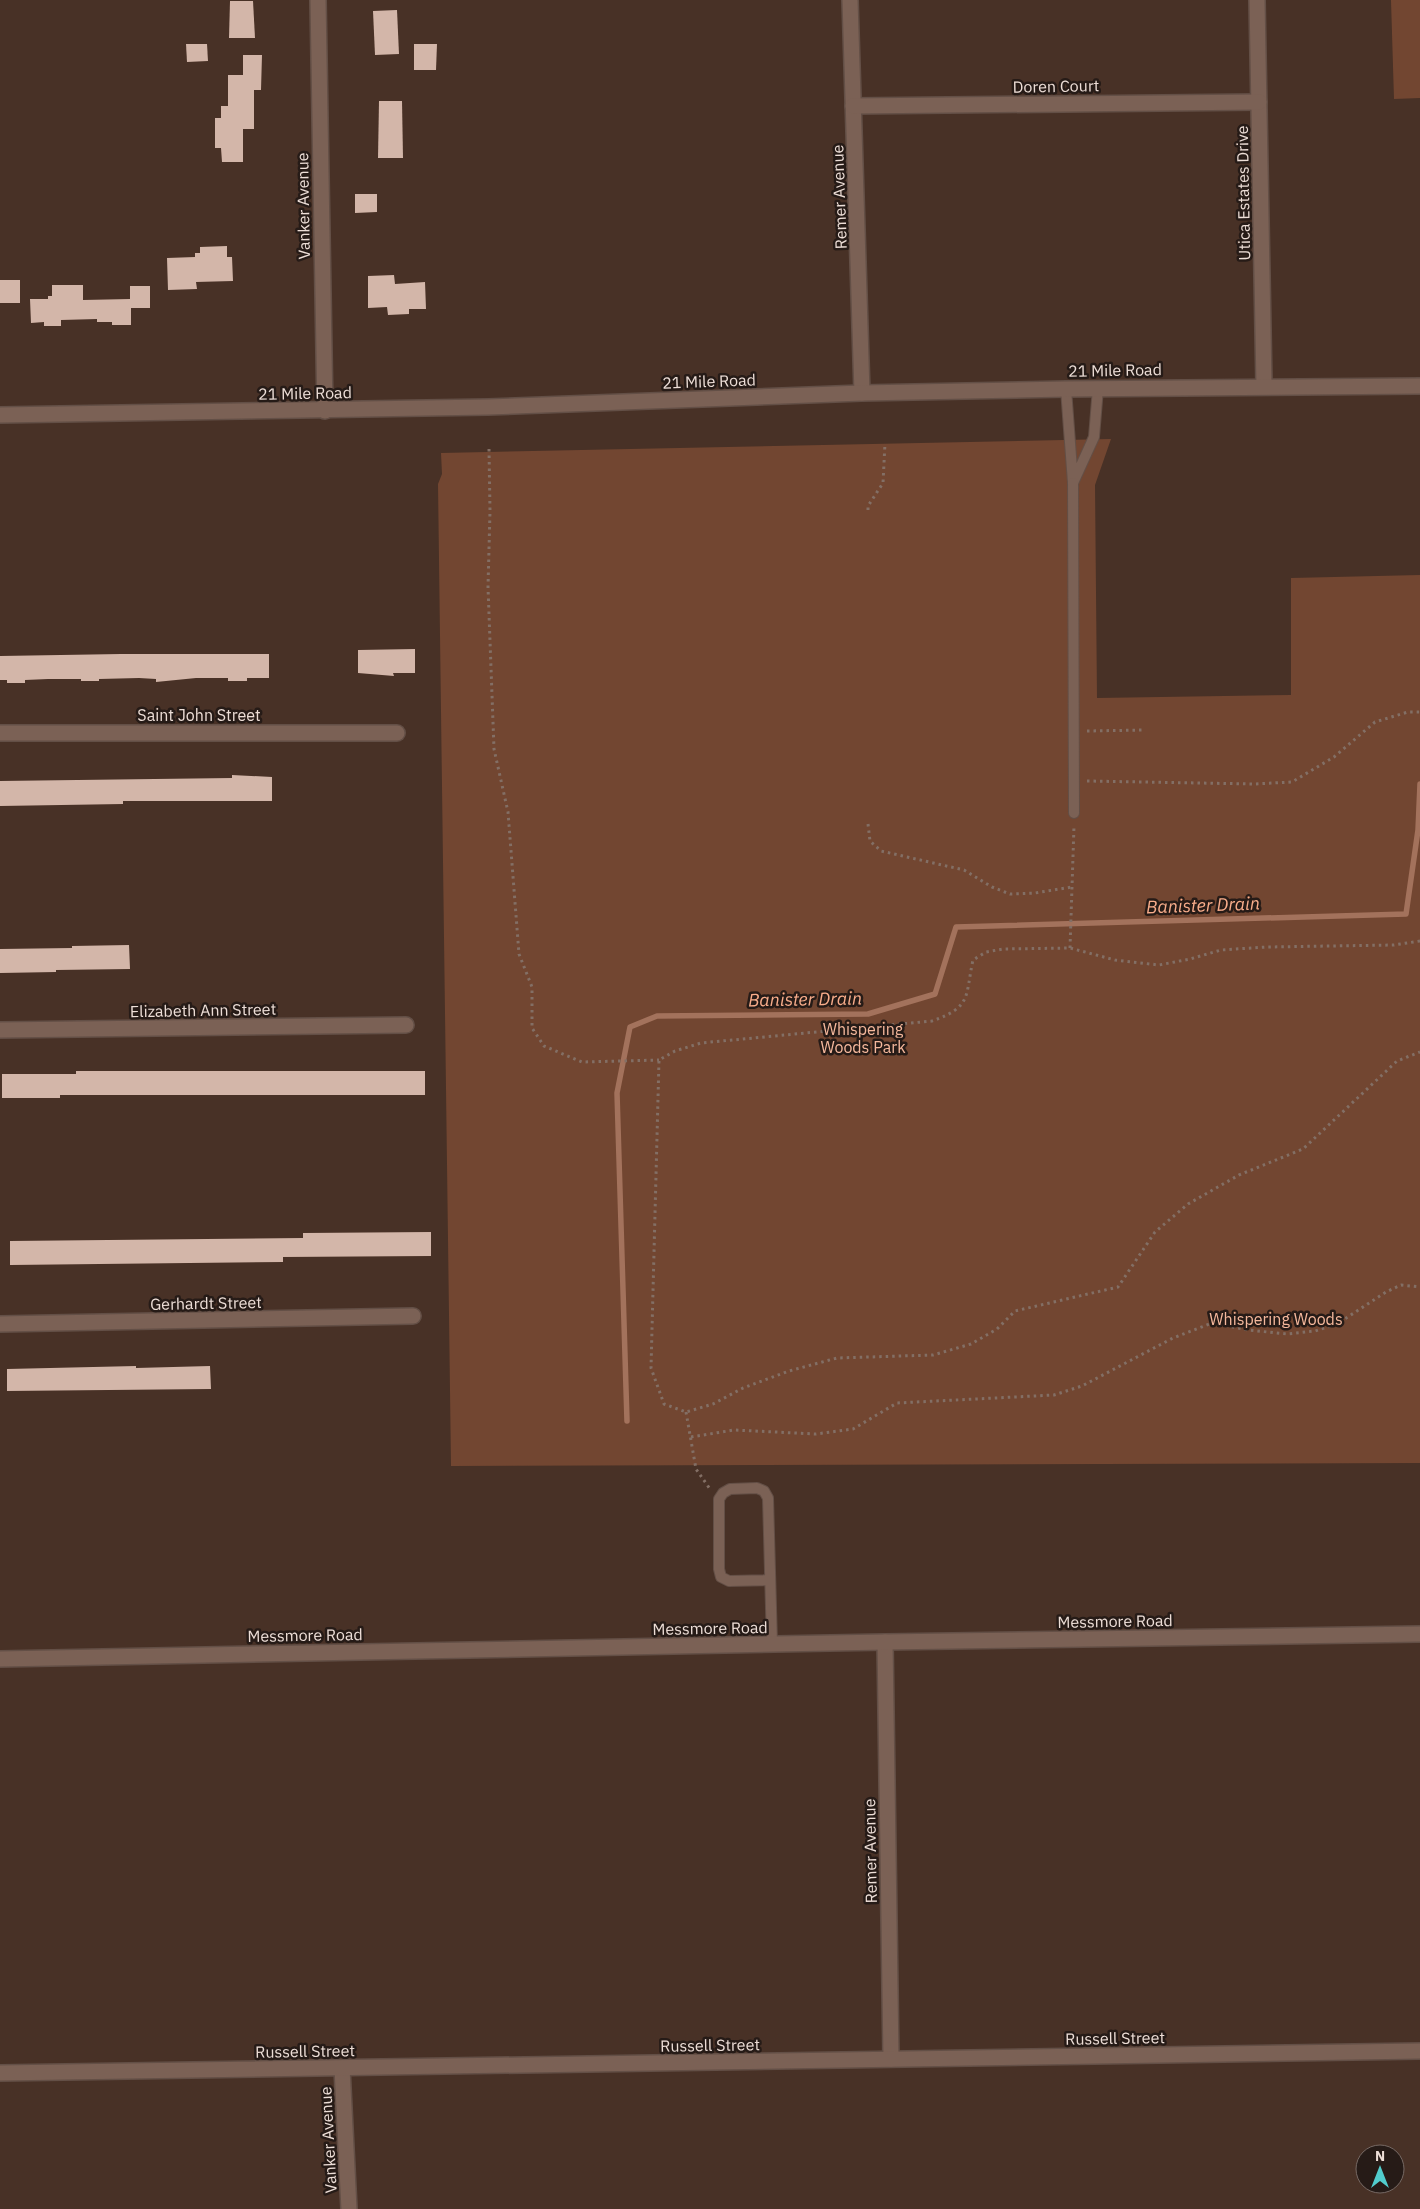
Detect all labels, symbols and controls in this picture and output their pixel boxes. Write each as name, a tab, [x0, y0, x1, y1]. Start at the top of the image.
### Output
street label: Doren Court	[1012, 75, 1100, 97]
street label: Utica Estates Drive	[1232, 125, 1254, 261]
street label: Remer Avenue	[827, 144, 851, 250]
street label: Vanker Avenue	[292, 152, 314, 260]
street label: 21 Mile Road	[1068, 359, 1162, 381]
street label: 21 Mile Road	[662, 369, 756, 393]
street label: 21 Mile Road	[258, 382, 352, 404]
street label: Saint John Street	[137, 705, 261, 725]
water label: Banister Drain	[1146, 892, 1260, 918]
water label: Banister Drain	[748, 987, 862, 1011]
street label: Elizabeth Ann Street	[130, 999, 276, 1021]
park label: Whispering Woods Park	[820, 1019, 906, 1057]
street label: Gerhardt Street	[150, 1292, 262, 1314]
park label: Whispering Woods	[1209, 1309, 1343, 1329]
street label: Messmore Road	[1057, 1610, 1173, 1632]
street label: Messmore Road	[652, 1617, 768, 1639]
street label: Messmore Road	[247, 1624, 363, 1646]
street label: Remer Avenue	[859, 1798, 881, 1903]
street label: Russell Street	[1065, 2027, 1165, 2049]
street label: Russell Street	[660, 2034, 760, 2056]
street label: Russell Street	[255, 2040, 355, 2062]
street label: Vanker Avenue	[315, 2086, 341, 2194]
north arrow	[1355, 2144, 1405, 2194]
text: N	[1375, 2147, 1385, 2165]

